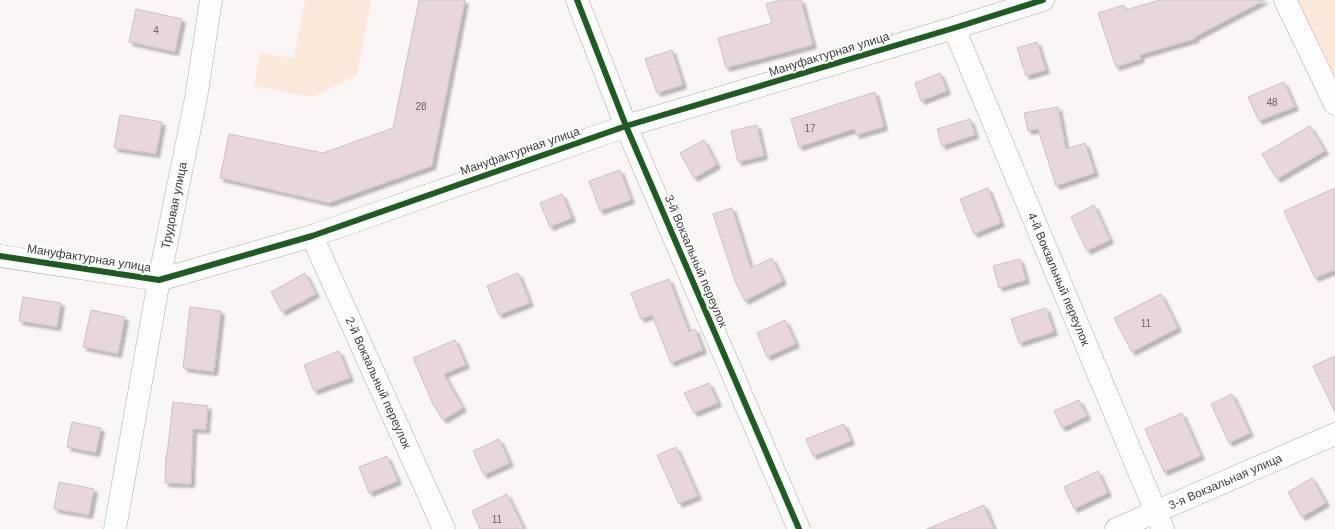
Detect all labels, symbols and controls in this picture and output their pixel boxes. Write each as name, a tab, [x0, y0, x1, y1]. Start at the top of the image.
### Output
house number: 4	[153, 25, 159, 36]
street label: Мануфактурная улица	[767, 29, 891, 79]
house number: 48	[1266, 97, 1278, 108]
house number: 28	[415, 101, 427, 112]
house number: 17	[804, 123, 816, 134]
street label: Мануфактурная улица	[458, 124, 582, 178]
street label: Трудовая улица	[159, 160, 190, 250]
street label: 3-й Вокзальный переулок	[662, 193, 731, 330]
street label: 4-й Вокзальный переулок	[1025, 210, 1093, 348]
street label: Мануфактурная улица	[26, 241, 152, 275]
street label: 2-й Вокзальный переулок	[342, 315, 414, 451]
house number: 11	[1141, 318, 1152, 329]
street label: 3-я Вокзальная улица	[1166, 451, 1284, 512]
house number: 11	[492, 514, 503, 525]

